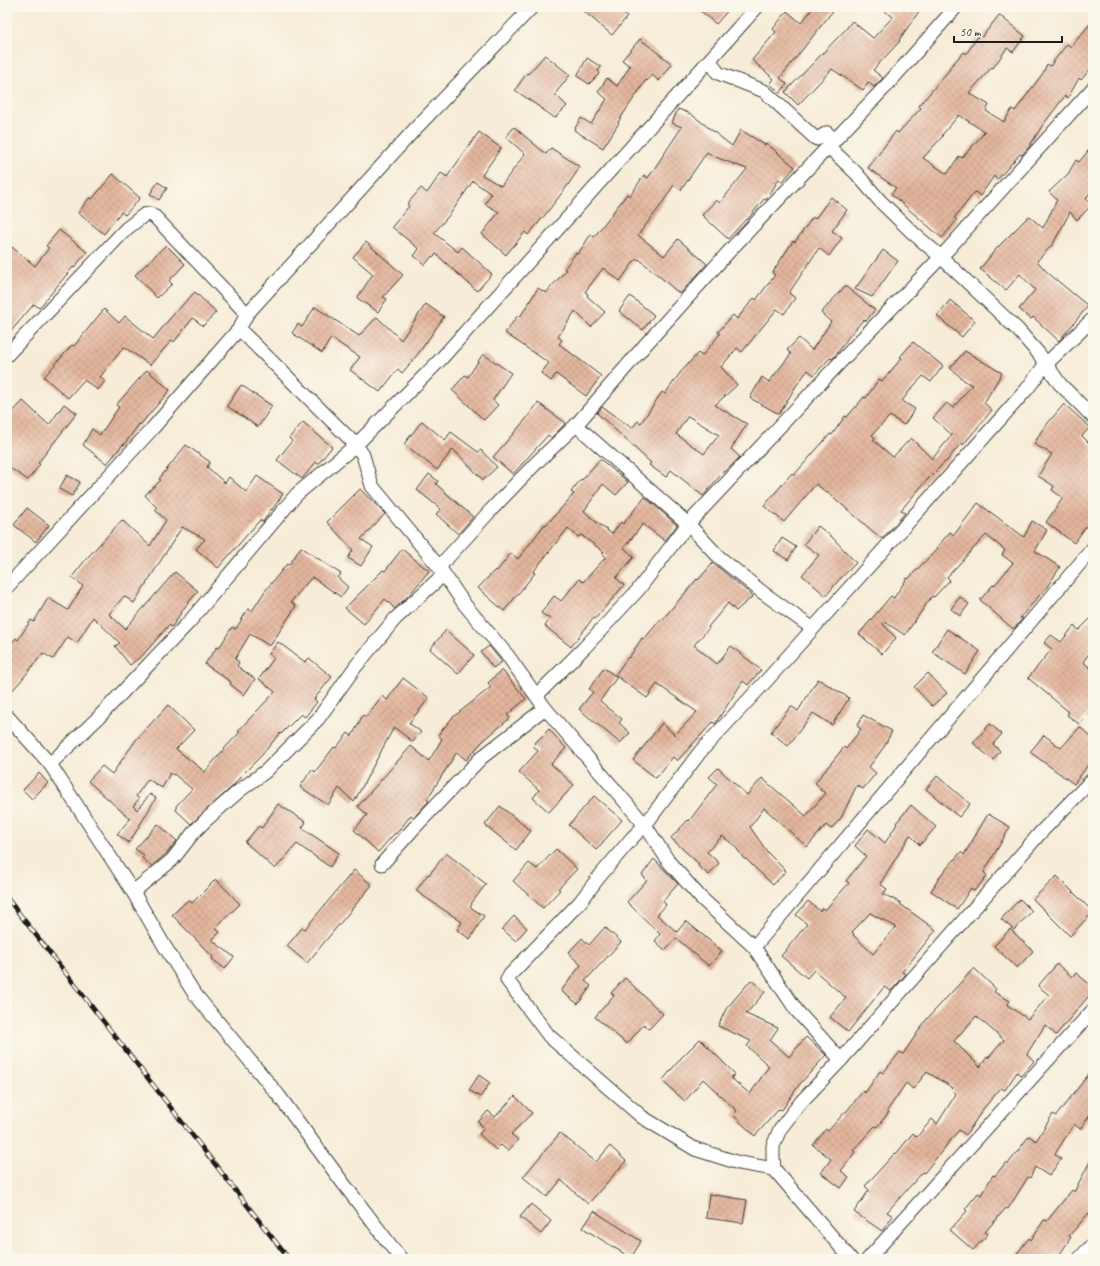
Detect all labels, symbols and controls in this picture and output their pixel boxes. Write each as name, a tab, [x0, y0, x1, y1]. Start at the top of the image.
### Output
scale bar	[954, 18, 1062, 44]
text: 50 m	[960, 24, 982, 40]

